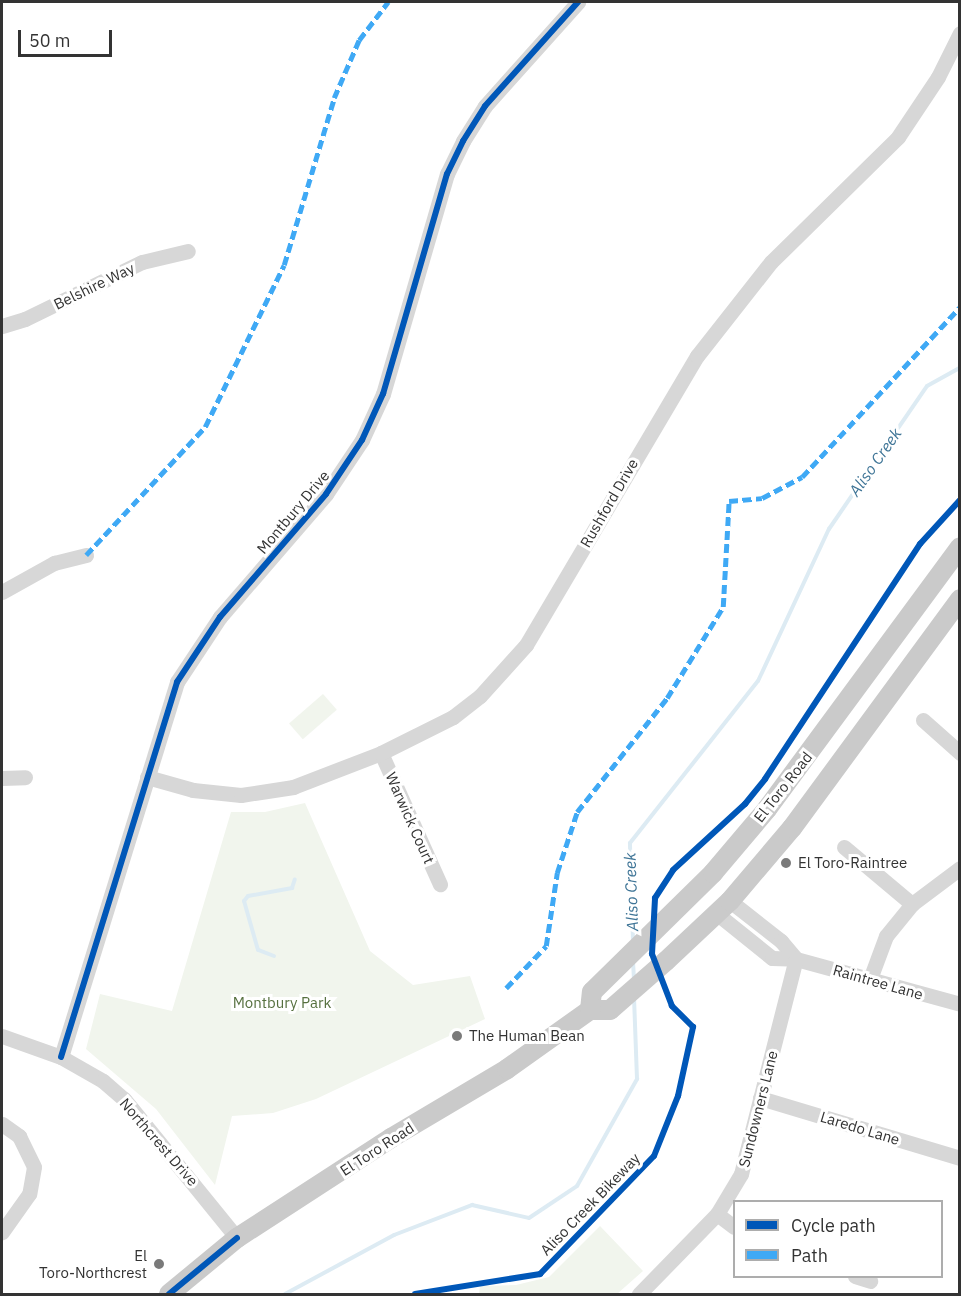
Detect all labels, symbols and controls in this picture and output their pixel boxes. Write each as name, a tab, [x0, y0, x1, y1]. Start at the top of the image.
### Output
scale bar	[21, 18, 116, 56]
text: 50 m	[29, 29, 71, 52]
street label: Belshire Way	[51, 259, 137, 313]
water label: Aliso Creek	[845, 424, 905, 500]
street label: Rushford Drive	[576, 455, 642, 551]
street label: Montbury Drive	[253, 467, 333, 557]
street label: El Toro Road	[750, 748, 816, 826]
street label: Warwick Court	[382, 770, 438, 866]
water label: Aliso Creek	[620, 852, 642, 932]
place label: El Toro-Raintree	[798, 854, 907, 872]
marker: El Toro-Raintree	[779, 856, 793, 870]
street label: Raintree Lane	[831, 961, 925, 1003]
park label: Montbury Park	[233, 994, 331, 1012]
place label: The Human Bean	[469, 1027, 585, 1045]
marker: The Human Bean	[450, 1029, 464, 1043]
street label: Sundowners Lane	[735, 1049, 781, 1169]
street label: Northcrest Drive	[116, 1094, 202, 1190]
street label: Laredo Lane	[818, 1107, 902, 1149]
street label: El Toro Road	[337, 1119, 417, 1179]
street label: Aliso Creek Bikeway	[536, 1149, 644, 1259]
legend	[733, 1200, 943, 1278]
text: Cycle path	[791, 1214, 876, 1237]
text: Path	[791, 1244, 828, 1267]
place label: El Toro-Northcrest	[39, 1246, 147, 1281]
marker: El Toro-Northcrest	[152, 1257, 166, 1271]

